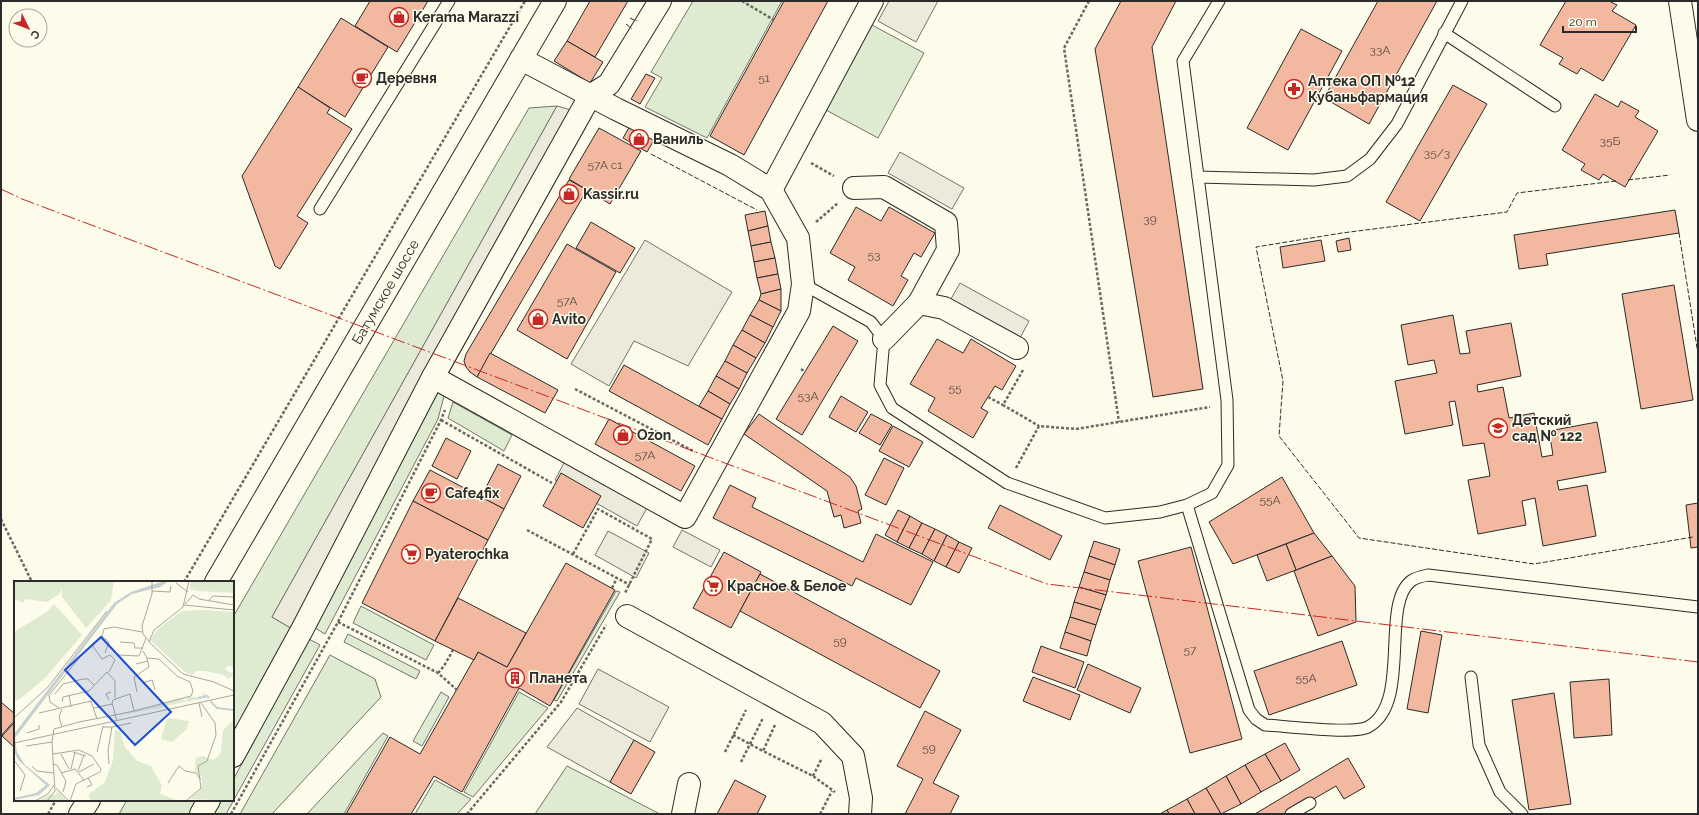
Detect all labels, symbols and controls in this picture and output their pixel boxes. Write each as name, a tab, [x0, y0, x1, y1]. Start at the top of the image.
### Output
shop icon: Kerama Marazzi	[388, 6, 410, 28]
north arrow	[8, 8, 48, 48]
scale bar	[1563, 8, 1636, 34]
place label: Kerama Marazzi	[413, 9, 519, 25]
text: 20 m	[1569, 15, 1597, 29]
text: С	[27, 27, 42, 42]
house number: 33А	[1370, 43, 1390, 57]
cafe icon: Деревня	[351, 67, 373, 89]
place label: Деревня	[376, 70, 437, 86]
house number: 51	[758, 71, 770, 85]
place label: Аптека ОП №12 Кубаньфармация	[1308, 73, 1428, 105]
pharmacy icon: Аптека ОП №12 Кубаньфармация	[1283, 78, 1305, 100]
shop icon: Ваниль	[628, 128, 650, 150]
place label: Ваниль	[653, 131, 704, 147]
house number: 35Б	[1600, 134, 1621, 148]
house number: 35/3	[1424, 146, 1450, 160]
house number: 57А с1	[588, 158, 622, 172]
shop icon: Kassir.ru	[558, 183, 580, 205]
place label: Kassir.ru	[583, 186, 639, 202]
house number: 39	[1143, 212, 1157, 226]
street label: Батумское шоссе	[349, 237, 422, 347]
house number: 53	[868, 248, 880, 262]
house number: 57А	[557, 294, 577, 308]
shop icon: Avito	[527, 308, 549, 330]
place label: Avito	[552, 311, 587, 327]
house number: 55	[948, 381, 962, 395]
house number: 53А	[797, 389, 819, 403]
place label: Детский сад № 122	[1512, 412, 1582, 444]
school or university icon: Детский сад № 122	[1487, 417, 1509, 439]
shop icon: Ozon	[612, 424, 634, 446]
place label: Ozon	[637, 427, 671, 443]
house number: 57А	[635, 448, 655, 462]
cafe icon: Cafe4fix	[420, 482, 442, 504]
place label: Cafe4fix	[445, 485, 500, 501]
house number: 55А	[1259, 493, 1281, 507]
supermarket icon: Pyaterochka	[400, 543, 422, 565]
place label: Pyaterochka	[425, 546, 509, 562]
supermarket icon: Красное & Белое	[702, 575, 724, 597]
place label: Красное & Белое	[727, 578, 847, 594]
inset map	[14, 581, 234, 801]
house number: 59	[833, 634, 847, 648]
house number: 57	[1184, 643, 1197, 657]
building icon: Планета	[504, 667, 526, 689]
place label: Планета	[529, 670, 587, 686]
house number: 55А	[1295, 671, 1317, 685]
house number: 59	[922, 741, 936, 755]

